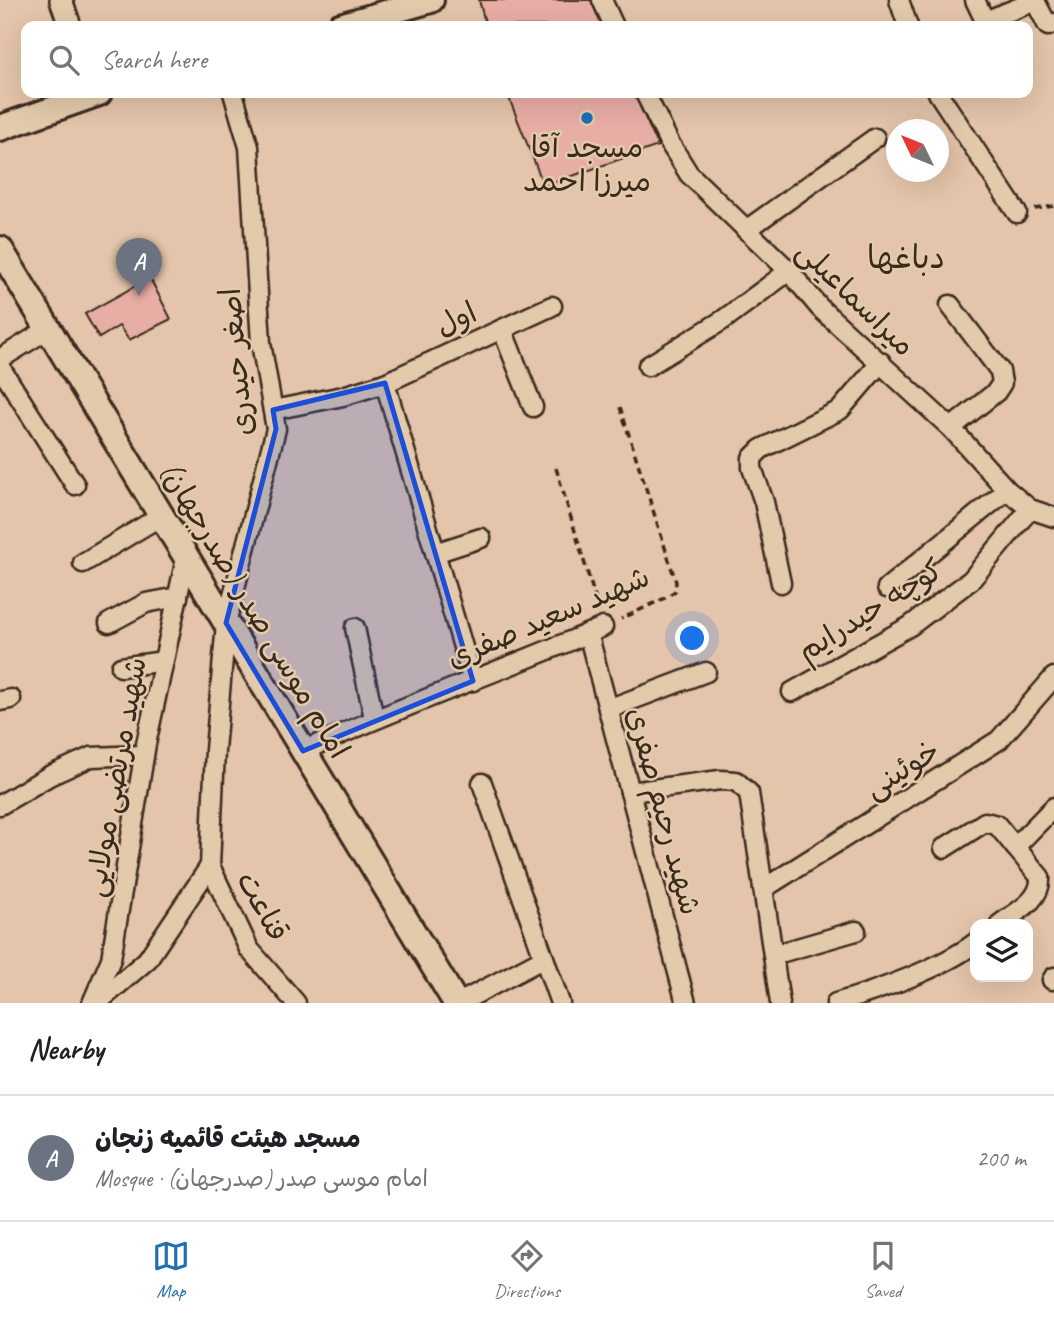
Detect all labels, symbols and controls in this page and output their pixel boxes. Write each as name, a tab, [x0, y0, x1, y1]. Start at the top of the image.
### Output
search box	[21, 21, 1033, 98]
icon: search	[45, 41, 83, 79]
text: Search here	[101, 43, 207, 76]
marker: مسجد آقا میرزا احمد	[579, 110, 595, 126]
north arrow	[886, 119, 949, 182]
place label: مسجد آقا میرزا احمد	[523, 128, 651, 200]
street label: میراسماعیلی	[789, 232, 923, 364]
district label: دباغها	[867, 237, 945, 278]
pin: A	[116, 238, 162, 296]
street label: اصغر حیدری	[211, 286, 261, 438]
street label: اول	[429, 293, 483, 345]
street label: (صدرجهان) امام موسی صدر	[149, 455, 359, 767]
street label: کوچه حیدرایم	[790, 550, 951, 672]
street label: شهید سعید صفری	[441, 557, 655, 677]
your location	[675, 621, 709, 655]
street label: شهید مرتضی مولایی	[75, 654, 155, 900]
street label: شهید رحیم صفری	[614, 703, 710, 920]
street label: خوئینی	[857, 731, 947, 807]
street label: قناعت	[228, 864, 298, 948]
map controls	[970, 919, 1033, 982]
button: layers	[970, 919, 1033, 982]
text: Nearby	[28, 1030, 104, 1068]
text: مسجد هیئت قائمیه زنجان	[95, 1122, 361, 1155]
text: A	[45, 1144, 57, 1173]
text: 200 m	[977, 1144, 1026, 1173]
text: Mosque · (صدرجهان) امام موسی صدر	[95, 1164, 428, 1193]
tab: Map	[152, 1237, 190, 1303]
tab: Directions	[494, 1237, 560, 1303]
tab: Saved	[864, 1237, 902, 1303]

